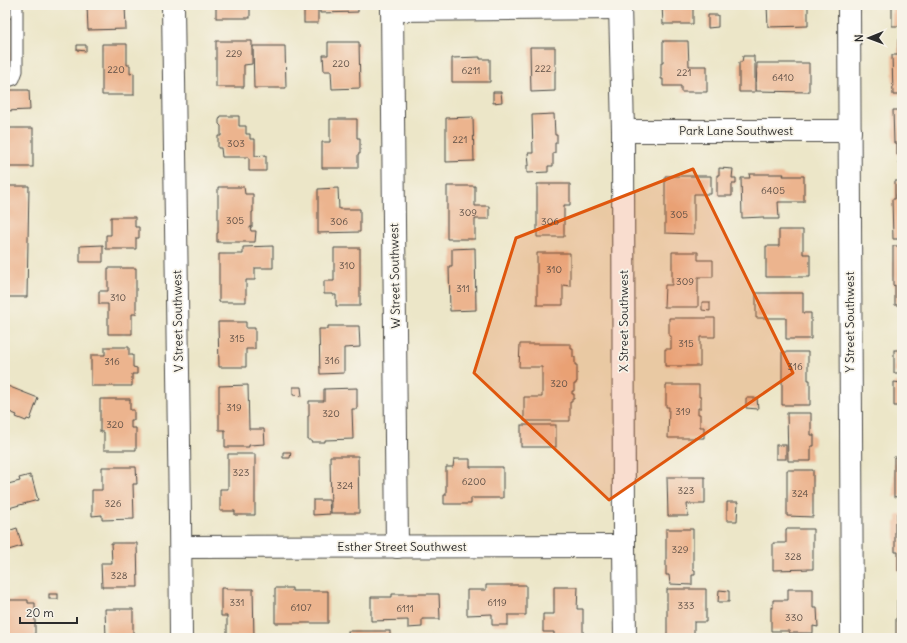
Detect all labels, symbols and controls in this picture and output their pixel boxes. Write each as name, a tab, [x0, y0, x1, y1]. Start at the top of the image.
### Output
north arrow	[849, 18, 889, 58]
text: N	[852, 34, 866, 42]
house number: 229	[226, 47, 243, 60]
house number: 220	[332, 57, 350, 70]
house number: 222	[535, 62, 552, 75]
house number: 220	[107, 63, 125, 76]
house number: 6211	[461, 64, 481, 77]
house number: 221	[677, 66, 691, 79]
house number: 6410	[772, 71, 794, 84]
street label: Park Lane Southwest	[679, 123, 793, 138]
house number: 221	[453, 133, 467, 146]
house number: 303	[227, 137, 245, 150]
house number: 6405	[761, 184, 785, 197]
house number: 309	[459, 206, 477, 219]
house number: 305	[670, 208, 688, 221]
house number: 305	[226, 214, 244, 227]
house number: 306	[330, 215, 348, 228]
house number: 306	[541, 215, 559, 228]
street label: W Street Southwest	[386, 223, 403, 329]
house number: 310	[339, 259, 355, 272]
house number: 310	[546, 263, 562, 276]
street label: V Street Southwest	[169, 270, 186, 372]
street label: X Street Southwest	[616, 270, 631, 372]
street label: Y Street Southwest	[842, 271, 857, 373]
house number: 309	[676, 275, 694, 288]
house number: 311	[456, 282, 470, 295]
house number: 310	[110, 291, 126, 304]
house number: 315	[229, 332, 245, 345]
house number: 315	[678, 337, 694, 350]
house number: 316	[324, 354, 340, 367]
house number: 316	[104, 355, 120, 368]
house number: 316	[787, 360, 803, 373]
house number: 320	[550, 377, 568, 390]
house number: 319	[226, 401, 242, 414]
house number: 319	[675, 405, 691, 418]
house number: 320	[322, 407, 340, 420]
house number: 320	[106, 418, 124, 431]
house number: 323	[233, 466, 250, 479]
house number: 6200	[462, 475, 486, 488]
house number: 324	[337, 479, 354, 492]
house number: 323	[678, 484, 695, 497]
house number: 324	[792, 487, 809, 500]
house number: 326	[105, 497, 122, 510]
street label: Esther Street Southwest	[337, 539, 467, 554]
house number: 329	[672, 543, 689, 556]
house number: 328	[785, 550, 802, 563]
house number: 328	[111, 569, 128, 582]
house number: 331	[229, 596, 245, 609]
house number: 6119	[487, 596, 507, 609]
scale bar	[20, 599, 77, 625]
house number: 333	[677, 599, 695, 612]
house number: 6107	[290, 601, 312, 614]
house number: 6111	[396, 602, 414, 615]
text: 20 m	[26, 605, 54, 620]
house number: 330	[785, 611, 803, 624]

